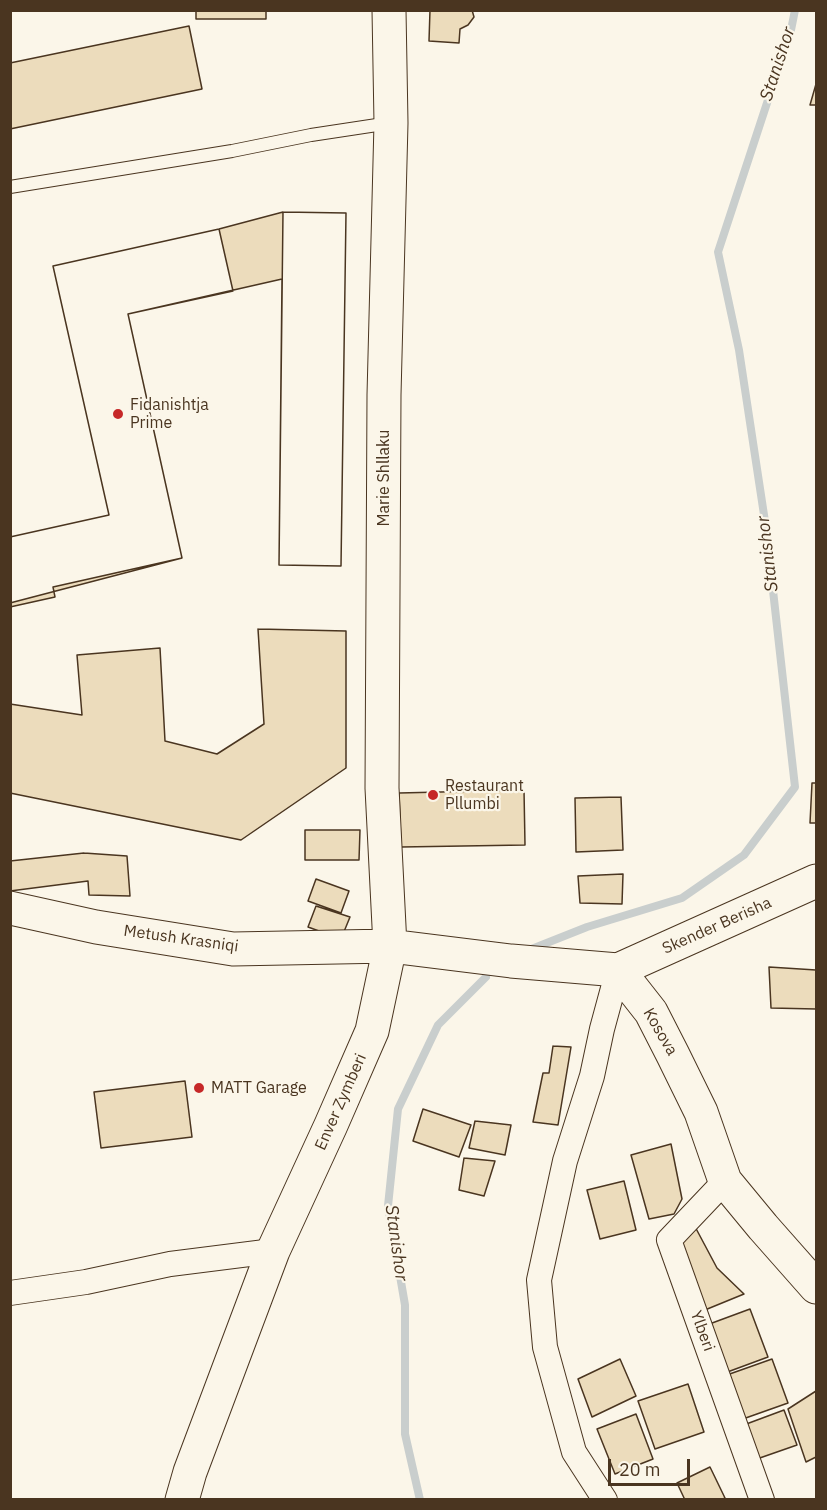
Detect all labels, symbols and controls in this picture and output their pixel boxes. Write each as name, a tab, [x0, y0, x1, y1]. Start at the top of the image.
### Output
water label: Stanishor	[756, 24, 800, 104]
place label: Fidanishtja Prime	[130, 395, 209, 433]
marker: Fidanishtja Prime	[111, 407, 125, 421]
street label: Marie Shllaku	[374, 430, 394, 526]
water label: Stanishor	[753, 515, 783, 593]
place label: Restaurant Pllumbi	[445, 776, 524, 814]
marker: Restaurant Pllumbi	[426, 788, 440, 802]
street label: Skender Berisha	[659, 893, 775, 959]
street label: Metush Krasniqi	[122, 921, 240, 957]
street label: Kosova	[639, 1005, 681, 1059]
street label: Enver Zymberi	[311, 1051, 371, 1153]
place label: MATT Garage	[211, 1078, 307, 1098]
marker: MATT Garage	[192, 1081, 206, 1095]
water label: Stanishor	[380, 1204, 412, 1282]
street label: Ylberi	[686, 1308, 718, 1354]
scale bar	[611, 1447, 694, 1485]
text: 20 m	[619, 1458, 661, 1481]

